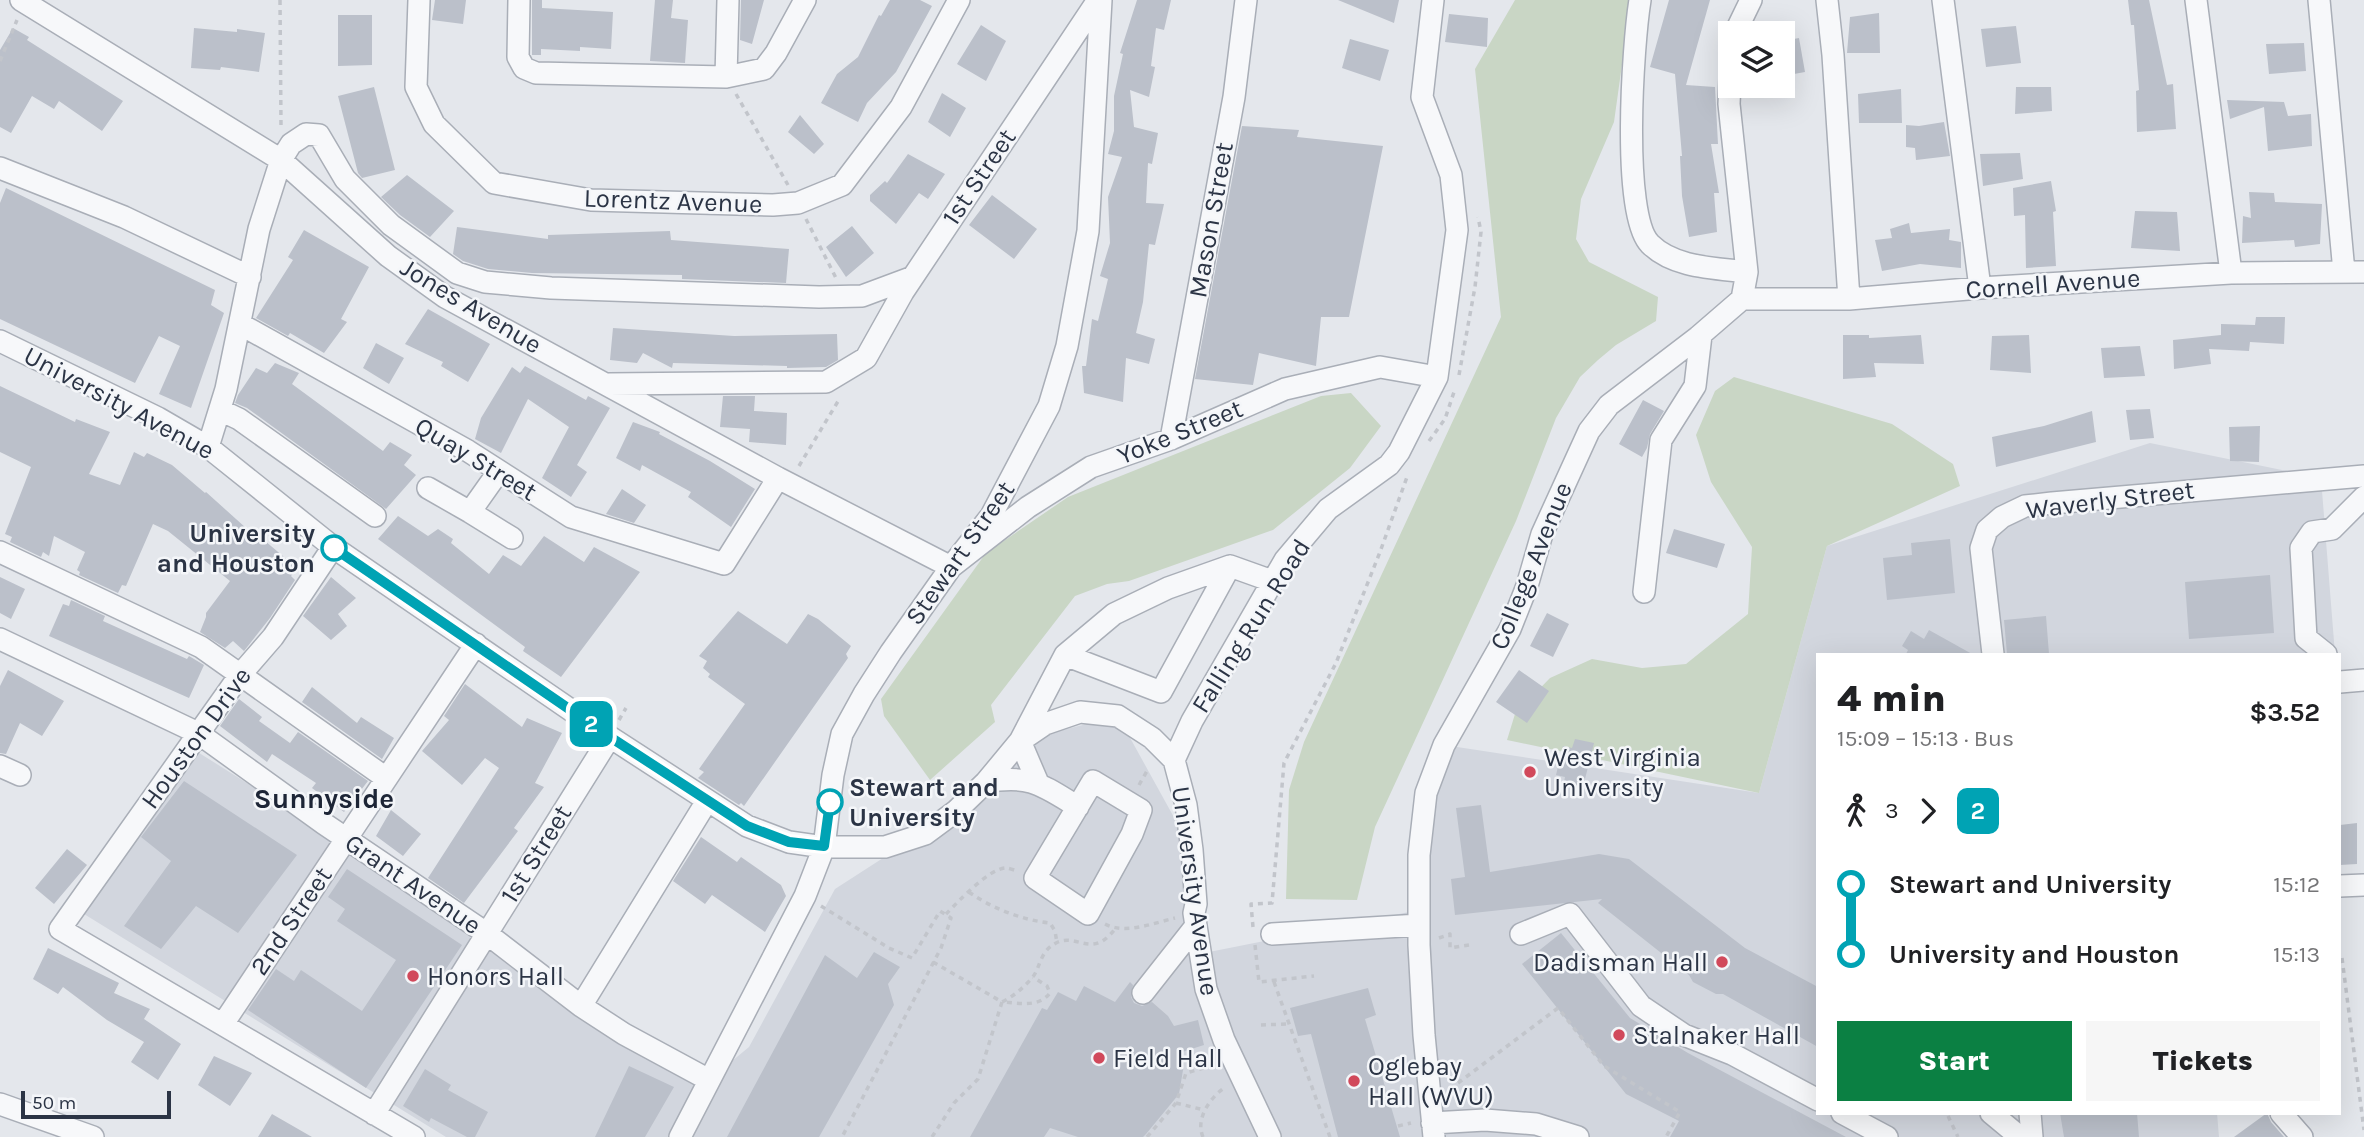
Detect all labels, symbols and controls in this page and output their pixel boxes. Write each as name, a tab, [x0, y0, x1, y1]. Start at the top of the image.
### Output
map controls	[1718, 21, 1795, 98]
button: layers	[1718, 21, 1795, 98]
street label: 1st Street	[936, 123, 1023, 231]
street label: Mason Street	[1182, 140, 1240, 300]
street label: Lorentz Avenue	[583, 182, 763, 220]
street label: Jones Avenue	[395, 252, 547, 360]
street label: Cornell Avenue	[1965, 262, 2141, 306]
street label: University Avenue	[18, 340, 220, 466]
street label: Yoke Street	[1113, 393, 1247, 471]
street label: Quay Street	[409, 411, 543, 508]
street label: Waverly Street	[2024, 474, 2196, 526]
street label: Stewart Street	[899, 475, 1021, 631]
street label: College Avenue	[1483, 478, 1579, 654]
place label: University and Houston	[157, 518, 315, 579]
street label: Falling Run Road	[1185, 533, 1317, 719]
marker: University and Houston	[321, 535, 347, 561]
street label: Houston Drive	[134, 661, 258, 815]
text: 4 min	[1837, 676, 1946, 721]
text: $3.52	[2249, 697, 2320, 728]
line badge: 2	[568, 701, 614, 747]
text: 2	[584, 710, 598, 738]
text: 15:09 – 15:13 · Bus	[1837, 725, 2014, 752]
place label: West Virginia University	[1544, 742, 1701, 803]
marker: West Virginia University	[1522, 764, 1538, 780]
place label: Stewart and University	[849, 772, 999, 833]
district label: Sunnyside	[254, 782, 394, 815]
street label: University Avenue	[1165, 784, 1225, 998]
marker: Stewart and University	[817, 789, 843, 815]
icon: walk	[1837, 792, 1875, 830]
icon: forward	[1909, 792, 1947, 830]
text: 3	[1885, 797, 1899, 824]
text: 2	[1971, 797, 1985, 825]
street label: 1st Street	[494, 799, 578, 909]
street label: Grant Avenue	[339, 827, 487, 941]
street label: 2nd Street	[244, 861, 339, 981]
text: Stewart and University	[1889, 869, 2171, 900]
text: 15:12	[2273, 871, 2320, 898]
text: University and Houston	[1889, 939, 2180, 970]
text: 15:13	[2273, 941, 2320, 968]
place label: Dadisman Hall	[1533, 947, 1708, 978]
marker: Dadisman Hall	[1714, 954, 1730, 970]
place label: Honors Hall	[427, 961, 564, 992]
marker: Honors Hall	[405, 968, 421, 984]
place label: Stalnaker Hall	[1633, 1020, 1800, 1051]
button: Start	[1837, 1021, 2072, 1101]
button: Tickets	[2086, 1021, 2320, 1101]
marker: Stalnaker Hall	[1611, 1027, 1627, 1043]
place label: Field Hall	[1113, 1043, 1223, 1074]
marker: Field Hall	[1091, 1050, 1107, 1066]
place label: Oglebay Hall (WVU)	[1368, 1051, 1494, 1112]
marker: Oglebay Hall (WVU)	[1346, 1073, 1362, 1089]
scale bar	[21, 1088, 172, 1120]
text: 50 m	[32, 1092, 76, 1114]

